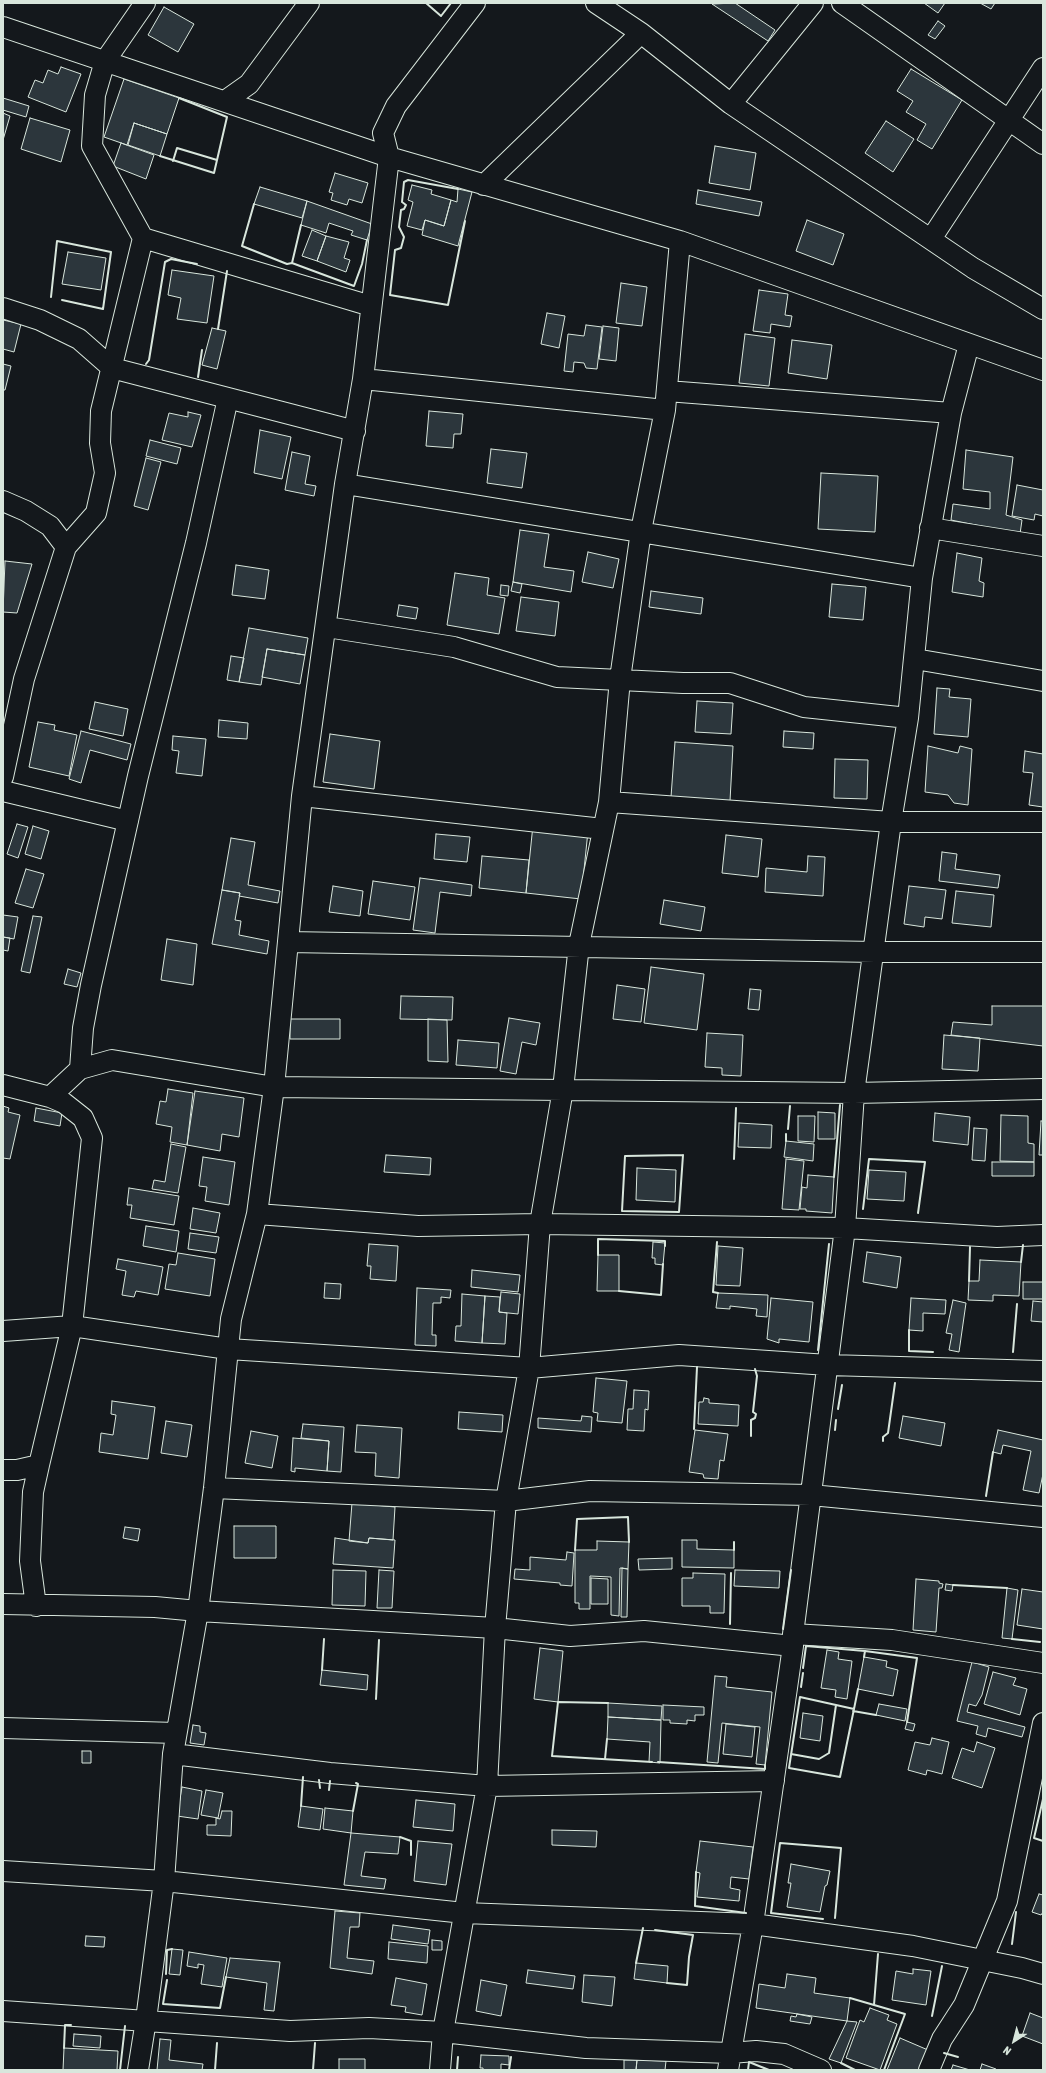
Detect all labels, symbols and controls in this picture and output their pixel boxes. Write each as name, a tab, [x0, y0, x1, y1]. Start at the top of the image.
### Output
north arrow	[994, 2021, 1034, 2061]
text: N	[1001, 2044, 1013, 2057]

